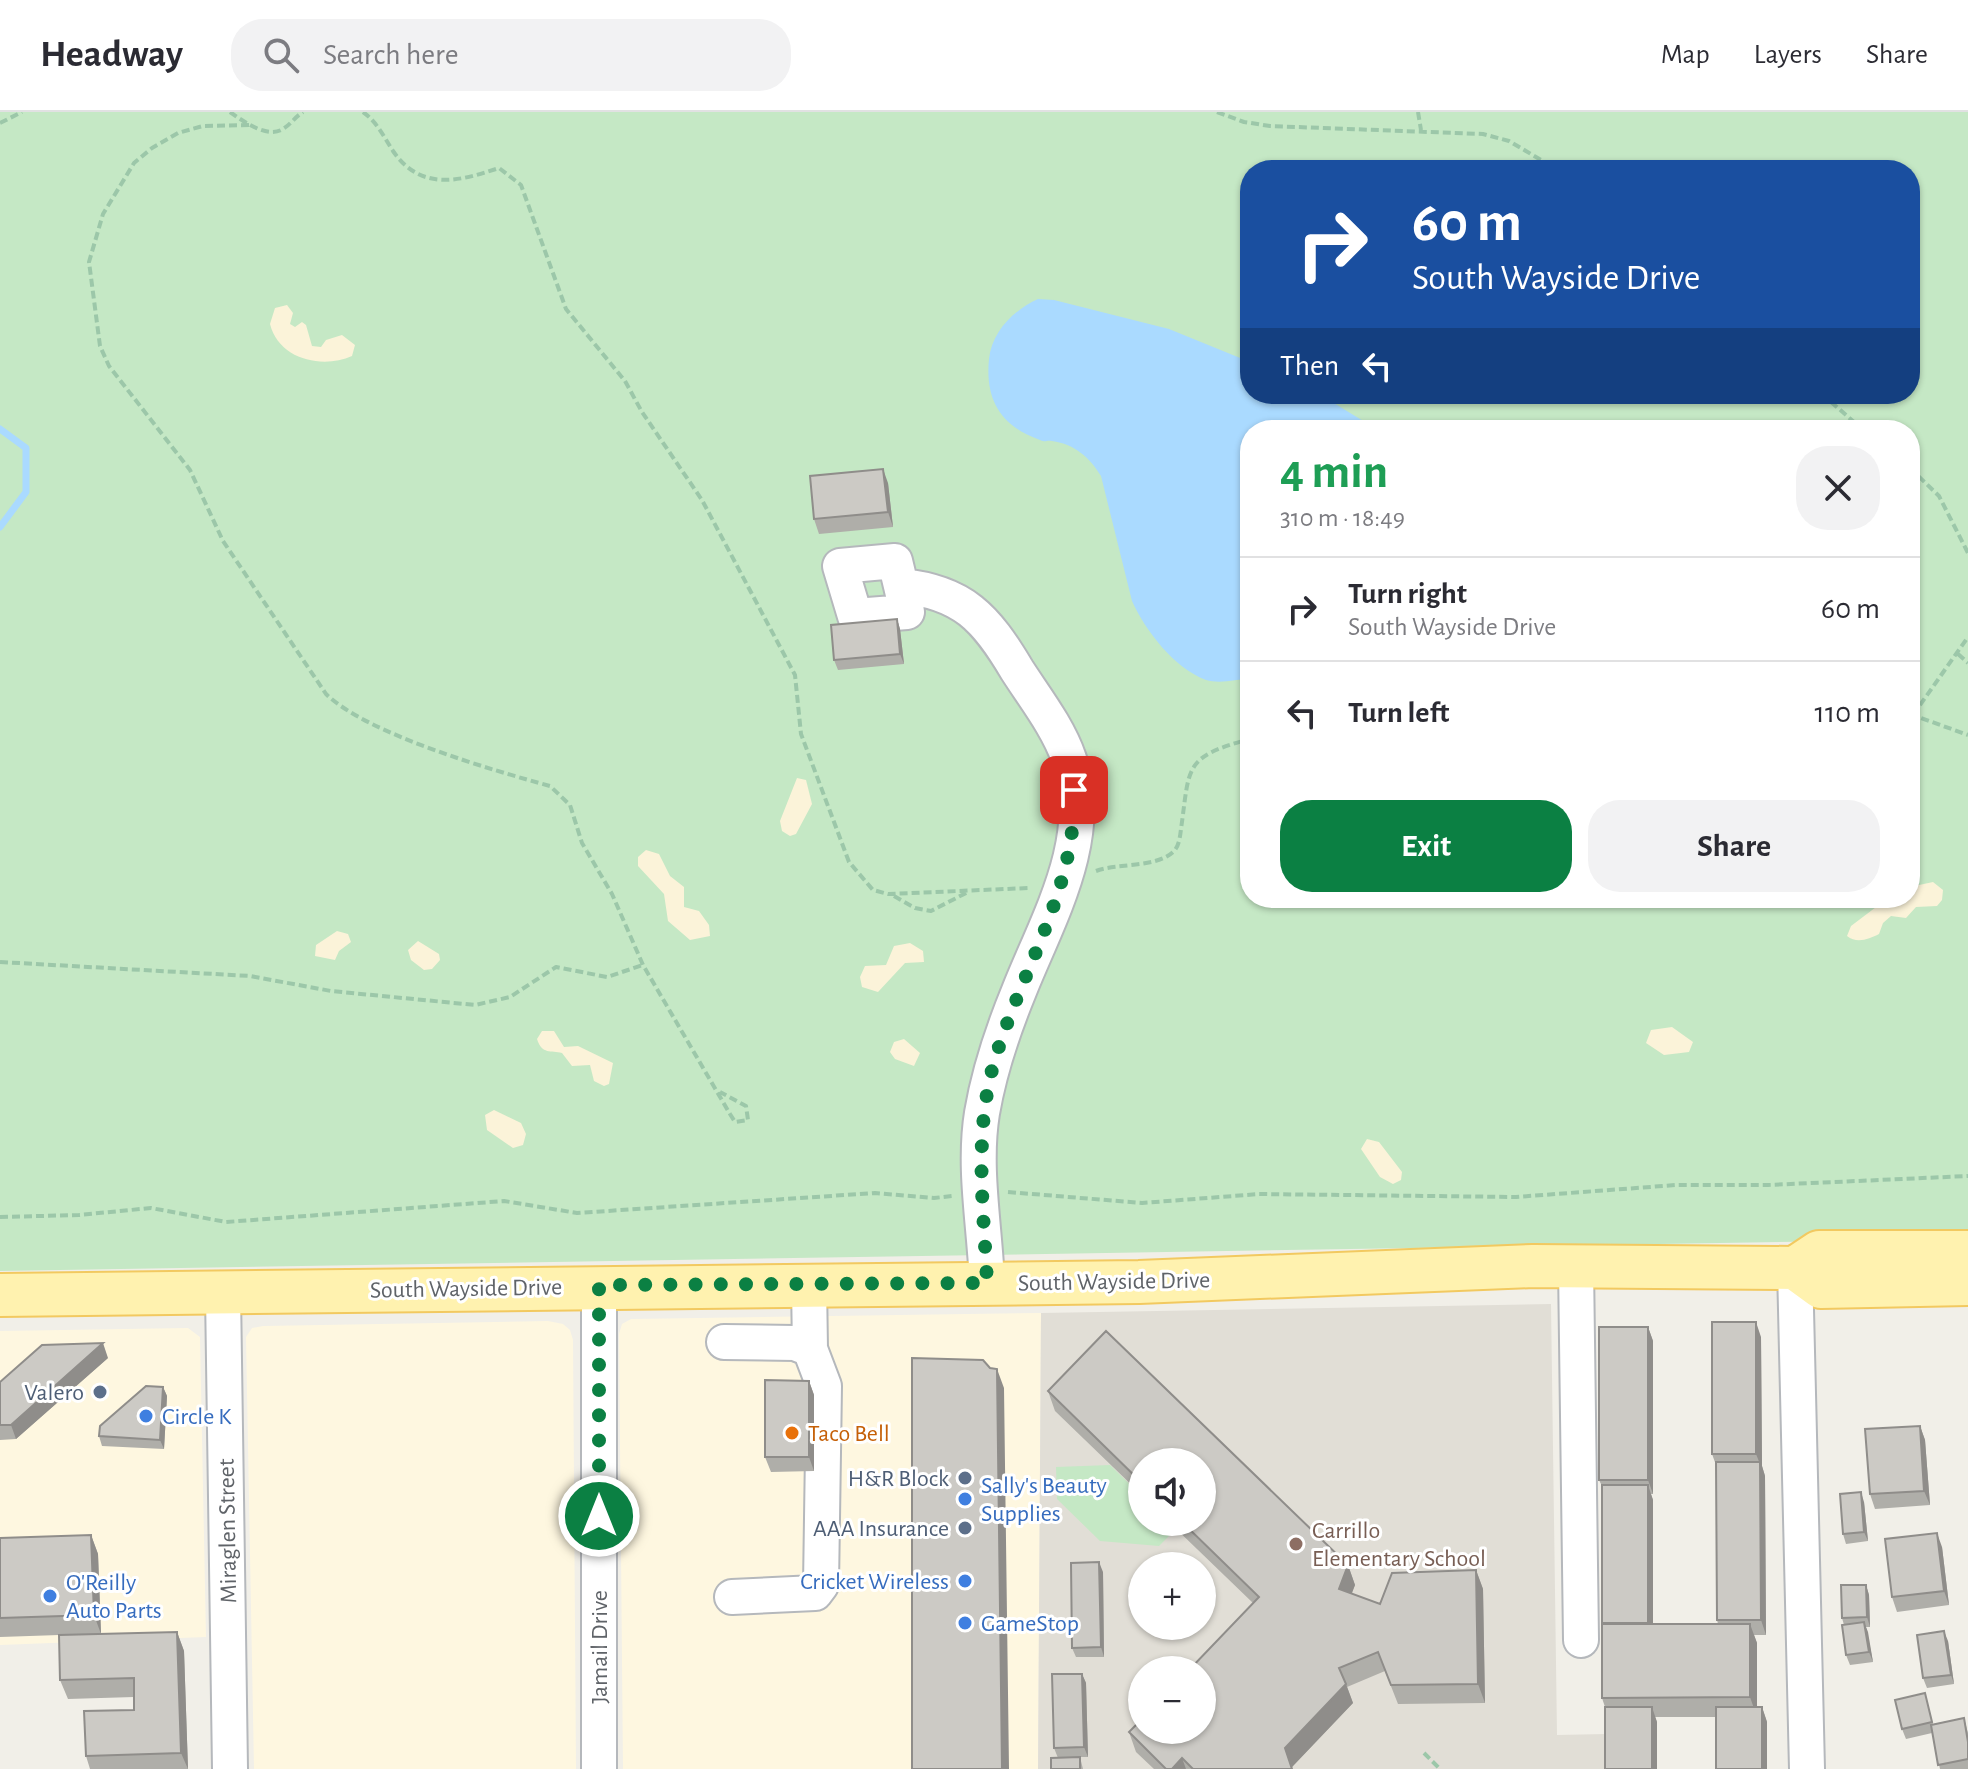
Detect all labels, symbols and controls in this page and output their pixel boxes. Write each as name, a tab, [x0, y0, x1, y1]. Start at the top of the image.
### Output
search box	[231, 19, 791, 91]
icon: search	[259, 33, 303, 77]
text: Headway	[40, 36, 183, 74]
text: Search here	[323, 40, 459, 70]
text: Map	[1661, 41, 1710, 69]
text: Layers	[1754, 41, 1822, 69]
text: Share	[1866, 41, 1928, 69]
icon: right	[1280, 192, 1384, 296]
text: 60 m	[1412, 195, 1522, 251]
text: South Wayside Drive	[1412, 260, 1700, 296]
icon: left	[1355, 344, 1399, 388]
text: Then	[1280, 351, 1339, 381]
button: close	[1796, 446, 1880, 530]
text: 4 min	[1280, 449, 1388, 497]
text: 310 m · 18:49	[1280, 505, 1405, 531]
text: Turn right	[1348, 579, 1467, 609]
icon: right	[1280, 587, 1324, 631]
text: 60 m	[1821, 594, 1880, 624]
text: South Wayside Drive	[1348, 614, 1556, 640]
icon: left	[1280, 691, 1324, 735]
text: Turn left	[1348, 698, 1449, 728]
text: 110 m	[1815, 698, 1880, 728]
pin	[1040, 756, 1108, 824]
icon: arrive	[1052, 768, 1096, 812]
button: Exit	[1280, 800, 1572, 892]
button: Share	[1588, 800, 1880, 892]
street label: South Wayside Drive	[1018, 1268, 1210, 1296]
street label: South Wayside Drive	[370, 1275, 562, 1303]
place label: Valero	[24, 1381, 84, 1405]
marker: Valero	[91, 1383, 109, 1401]
place label: Circle K	[162, 1405, 232, 1429]
marker: Circle K	[137, 1407, 155, 1425]
place label: Taco Bell	[808, 1422, 890, 1446]
marker: Taco Bell	[783, 1424, 801, 1442]
map controls	[1128, 1448, 1216, 1744]
button: sound	[1128, 1448, 1216, 1536]
street label: Miraglen Street	[215, 1458, 241, 1604]
place label: H&R Block	[848, 1467, 949, 1491]
marker: H&R Block	[956, 1469, 974, 1487]
position arrow	[557, 1474, 641, 1558]
place label: Sally's Beauty Supplies	[981, 1474, 1107, 1526]
marker: Sally's Beauty Supplies	[956, 1490, 974, 1508]
place label: AAA Insurance	[813, 1517, 949, 1541]
marker: AAA Insurance	[956, 1519, 974, 1537]
place label: Carrillo Elementary School	[1312, 1519, 1486, 1571]
marker: Carrillo Elementary School	[1287, 1535, 1305, 1553]
button: +	[1128, 1552, 1216, 1640]
place label: Cricket Wireless	[800, 1570, 949, 1594]
place label: O'Reilly Auto Parts	[66, 1571, 162, 1623]
marker: Cricket Wireless	[956, 1572, 974, 1590]
marker: O'Reilly Auto Parts	[41, 1587, 59, 1605]
street label: Jamail Drive	[588, 1590, 612, 1704]
place label: GameStop	[981, 1612, 1079, 1636]
marker: GameStop	[956, 1614, 974, 1632]
button: −	[1128, 1656, 1216, 1744]

